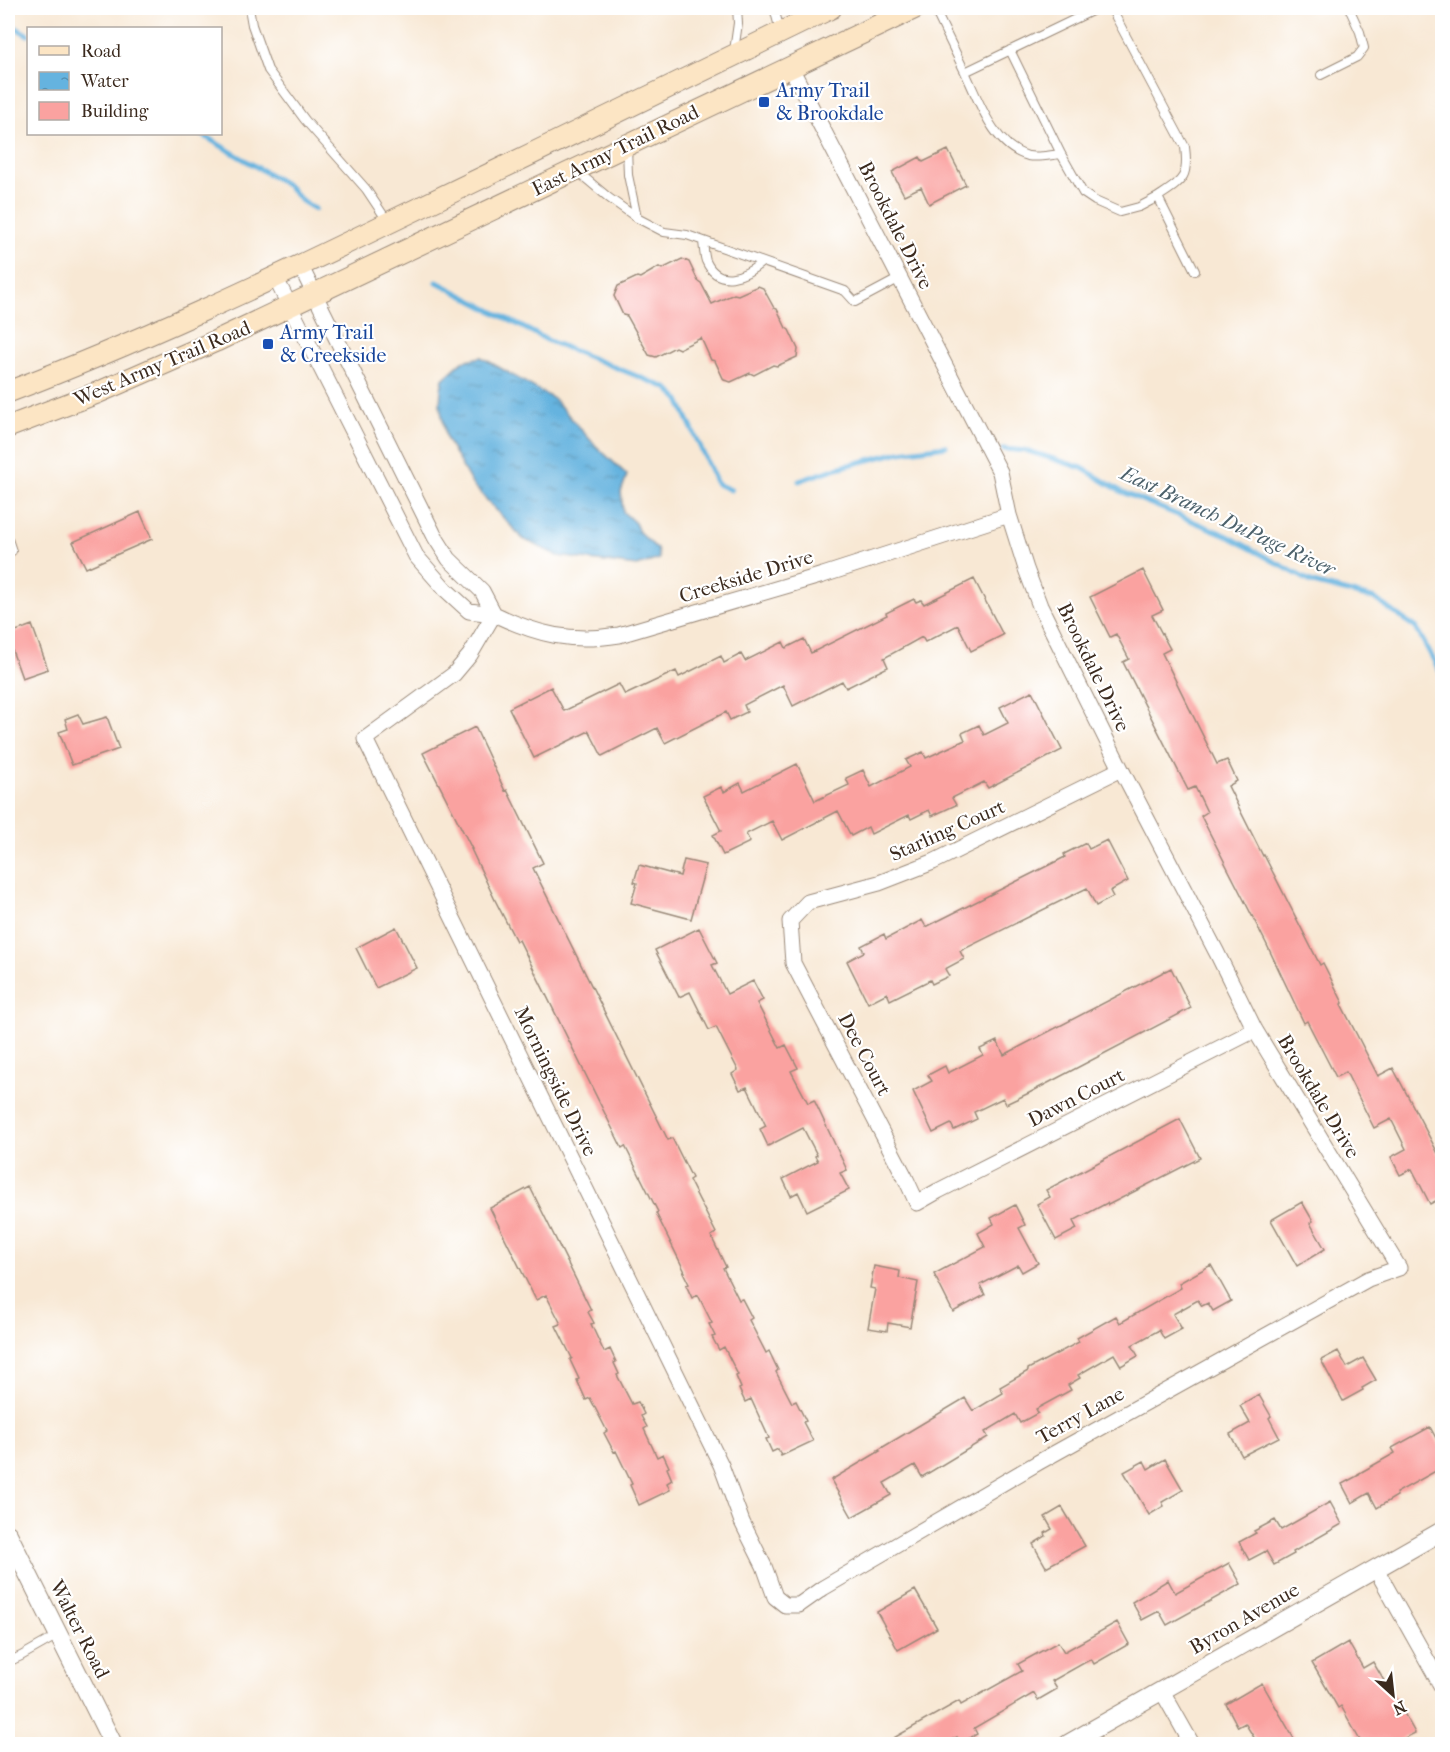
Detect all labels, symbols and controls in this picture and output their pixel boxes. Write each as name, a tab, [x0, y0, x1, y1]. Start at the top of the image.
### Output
legend	[27, 27, 222, 135]
text: Road	[81, 41, 121, 62]
text: Water	[80, 71, 129, 92]
place label: Army Trail & Brookdale	[775, 79, 884, 125]
marker: Army Trail & Brookdale	[757, 95, 771, 109]
street label: East Army Trail Road	[528, 100, 703, 201]
text: Building	[81, 101, 149, 122]
street label: Brookdale Drive	[854, 158, 938, 293]
street label: West Army Trail Road	[70, 315, 255, 411]
place label: Army Trail & Creekside	[279, 321, 386, 367]
marker: Army Trail & Creekside	[261, 337, 275, 351]
water label: East Branch DuPage River	[1115, 460, 1341, 582]
street label: Creekside Drive	[676, 545, 816, 608]
street label: Brookdale Drive	[1053, 599, 1135, 735]
street label: Starling Court	[886, 795, 1008, 866]
street label: Morningside Drive	[509, 1003, 602, 1160]
street label: Dee Court	[833, 1009, 896, 1099]
street label: Brookdale Drive	[1273, 1030, 1365, 1162]
street label: Dawn Court	[1024, 1063, 1128, 1132]
street label: Terry Lane	[1032, 1382, 1128, 1449]
street label: Walter Road	[45, 1575, 115, 1683]
street label: Byron Avenue	[1185, 1578, 1303, 1659]
north arrow	[1363, 1665, 1423, 1725]
text: N	[1389, 1697, 1409, 1720]

